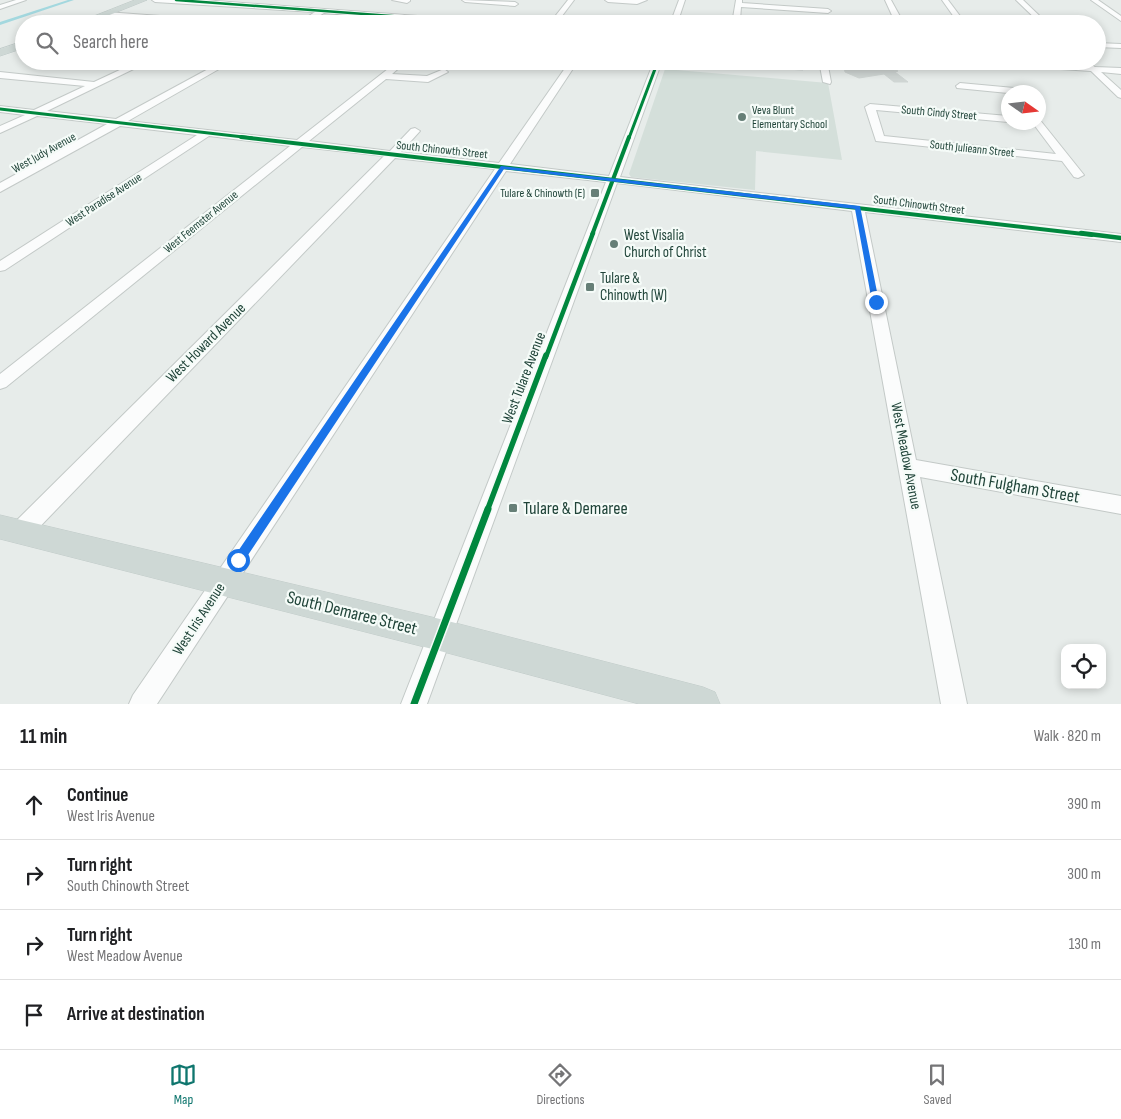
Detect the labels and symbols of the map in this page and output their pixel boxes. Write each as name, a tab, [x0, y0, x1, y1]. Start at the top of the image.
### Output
north arrow	[1001, 85, 1046, 130]
street label: South Cindy Street	[901, 102, 978, 124]
place label: Veva Blunt Elementary School	[752, 103, 827, 132]
marker: Veva Blunt Elementary School	[736, 111, 748, 123]
street label: West Judy Avenue	[9, 129, 79, 177]
street label: South Julieann Street	[929, 137, 1015, 161]
street label: South Chinowth Street	[396, 138, 489, 162]
street label: West Paradise Avenue	[63, 170, 145, 230]
place label: Tulare & Chinowth (E)	[500, 186, 585, 201]
street label: West Feemster Avenue	[161, 187, 241, 257]
marker: Tulare & Chinowth (E)	[589, 187, 601, 199]
street label: South Chinowth Street	[873, 192, 966, 218]
place label: West Visalia Church of Christ	[624, 226, 707, 262]
marker: West Visalia Church of Christ	[608, 238, 620, 250]
place label: Tulare & Chinowth (W)	[600, 269, 667, 305]
marker: Tulare & Chinowth (W)	[584, 281, 596, 293]
route end	[865, 291, 888, 314]
street label: West Howard Avenue	[162, 299, 250, 387]
street label: West Tulare Avenue	[498, 329, 550, 427]
street label: West Meadow Avenue	[886, 401, 926, 511]
street label: South Fulgham Street	[949, 464, 1082, 508]
place label: Tulare & Demaree	[523, 498, 628, 519]
marker: Tulare & Demaree	[507, 502, 519, 514]
route start	[227, 549, 250, 572]
street label: West Iris Avenue	[169, 579, 229, 659]
street label: South Demaree Street	[285, 587, 420, 639]

